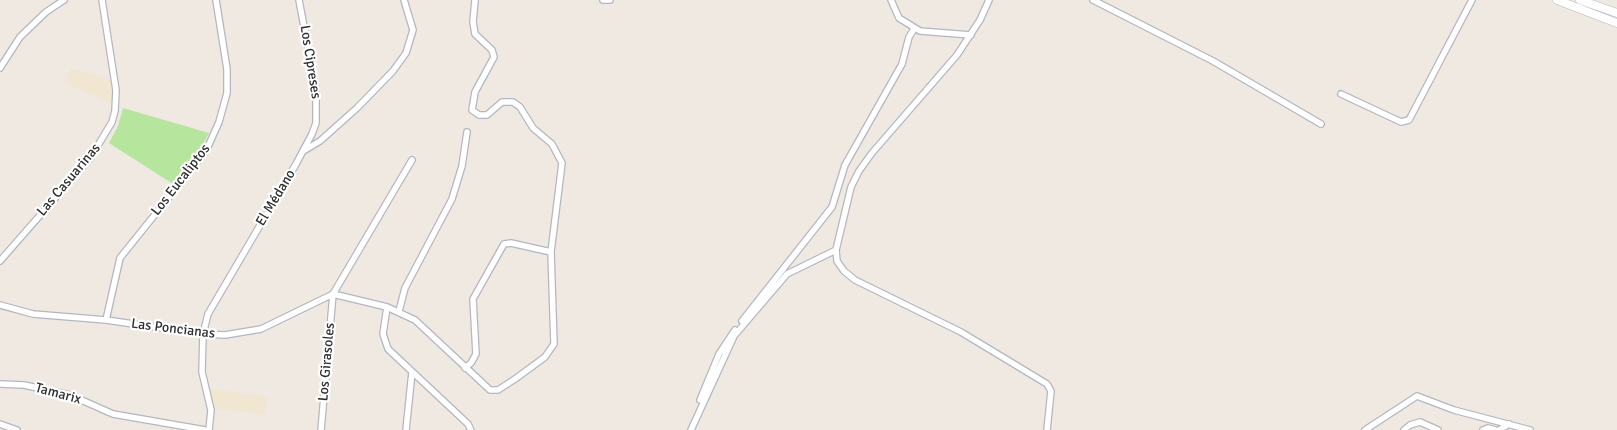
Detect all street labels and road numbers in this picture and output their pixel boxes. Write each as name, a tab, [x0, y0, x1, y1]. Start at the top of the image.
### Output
street label: Los Cipreses	[296, 24, 324, 100]
street label: Las Casuarinas	[34, 140, 104, 220]
street label: Los Eucaliptos	[148, 141, 214, 219]
street label: El Médano	[253, 167, 299, 229]
street label: Las Poncianas	[130, 316, 216, 342]
street label: Los Girasoles	[315, 322, 339, 402]
street label: Tamarix	[33, 380, 83, 408]

